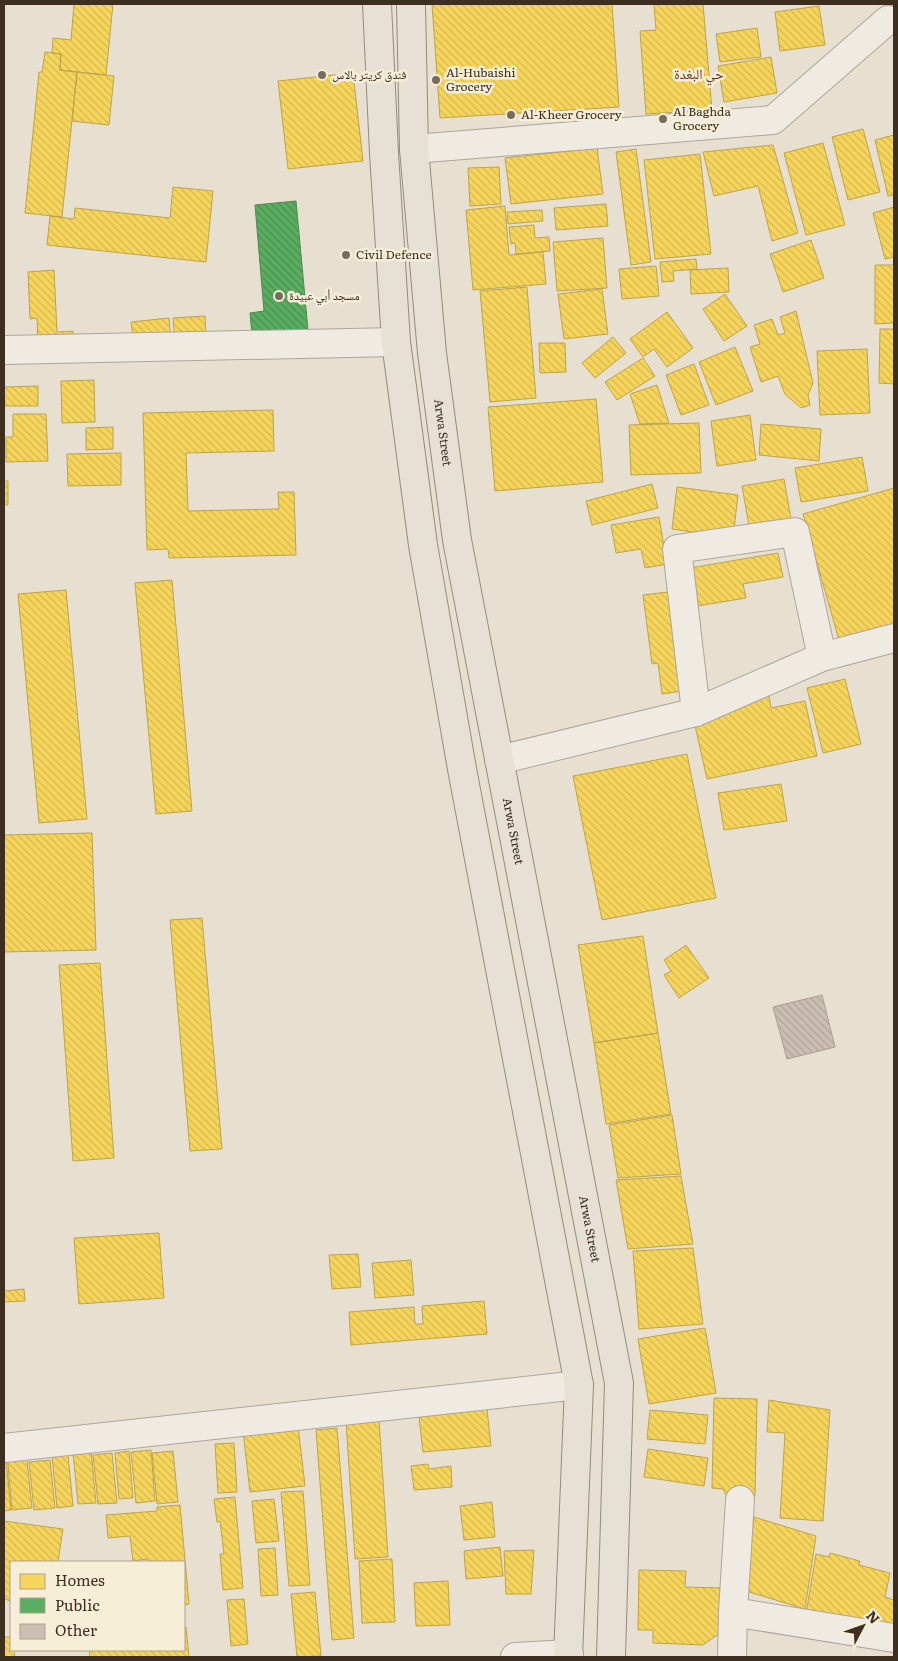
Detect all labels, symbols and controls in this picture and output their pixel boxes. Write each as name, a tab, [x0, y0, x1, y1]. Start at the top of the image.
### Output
place label: Al-Hubaishi Grocery	[446, 63, 515, 95]
district label: حي البغدة	[674, 63, 724, 86]
place label: فندق كريتر بالاس	[332, 65, 407, 83]
marker: فندق كريتر بالاس	[316, 69, 328, 81]
marker: Al-Hubaishi Grocery	[430, 74, 442, 86]
place label: Al Baghda Grocery	[673, 102, 731, 134]
place label: Al-Kheer Grocery	[521, 105, 622, 123]
marker: Al-Kheer Grocery	[505, 109, 517, 121]
marker: Al Baghda Grocery	[657, 113, 669, 125]
place label: Civil Defence	[356, 245, 432, 263]
marker: Civil Defence	[340, 249, 352, 261]
place label: مسجد أبي عبيدة	[289, 286, 360, 306]
marker: مسجد أبي عبيدة	[273, 290, 285, 302]
street label: Arwa Street	[430, 398, 457, 467]
street label: Arwa Street	[499, 796, 529, 866]
street label: Arwa Street	[575, 1194, 606, 1264]
legend	[10, 1561, 185, 1651]
text: Homes	[55, 1568, 105, 1591]
text: Public	[55, 1593, 100, 1616]
north arrow	[838, 1601, 888, 1651]
text: N	[862, 1606, 885, 1628]
text: Other	[55, 1618, 97, 1641]

